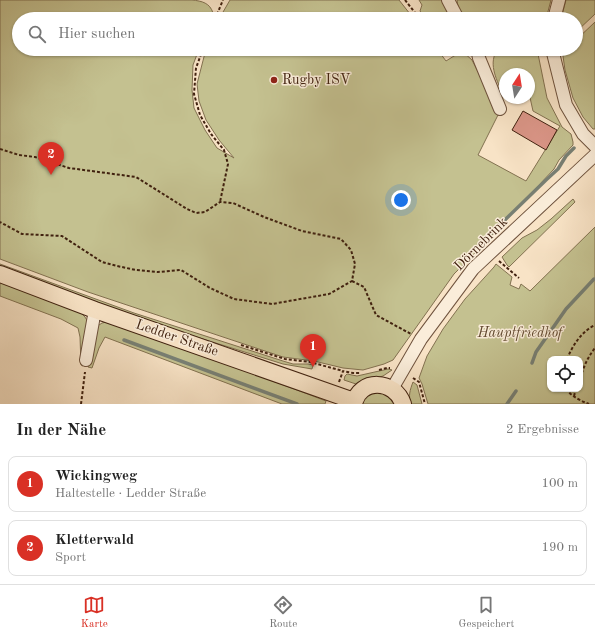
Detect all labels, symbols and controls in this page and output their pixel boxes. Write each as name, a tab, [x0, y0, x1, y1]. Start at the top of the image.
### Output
search box	[12, 12, 583, 56]
icon: search	[26, 23, 48, 45]
text: Hier suchen	[58, 27, 135, 42]
north arrow	[499, 68, 535, 104]
place label: Rugby ISV	[282, 73, 351, 87]
marker: Rugby ISV	[269, 75, 279, 85]
pin: 2	[38, 142, 64, 175]
your location	[391, 190, 411, 210]
street label: Dörnebrink	[452, 215, 510, 273]
street label: Ledder Straße	[134, 317, 220, 359]
park label: Hauptfriedhof	[476, 326, 565, 341]
pin: 1	[300, 334, 326, 367]
map controls	[547, 356, 583, 392]
button: locate	[547, 356, 583, 392]
text: In der Nähe	[16, 422, 106, 439]
text: 2 Ergebnisse	[506, 423, 579, 436]
text: Wickingweg	[55, 469, 137, 484]
text: 1	[26, 477, 34, 490]
text: 100 m	[541, 477, 578, 490]
text: Haltestelle · Ledder Straße	[55, 487, 206, 500]
text: Kletterwald	[55, 533, 134, 548]
text: 2	[26, 541, 34, 554]
text: 190 m	[541, 541, 578, 554]
text: Sport	[55, 551, 86, 564]
tab: Karte	[81, 594, 108, 632]
tab: Route	[269, 594, 297, 632]
tab: Gespeichert	[459, 594, 514, 632]

